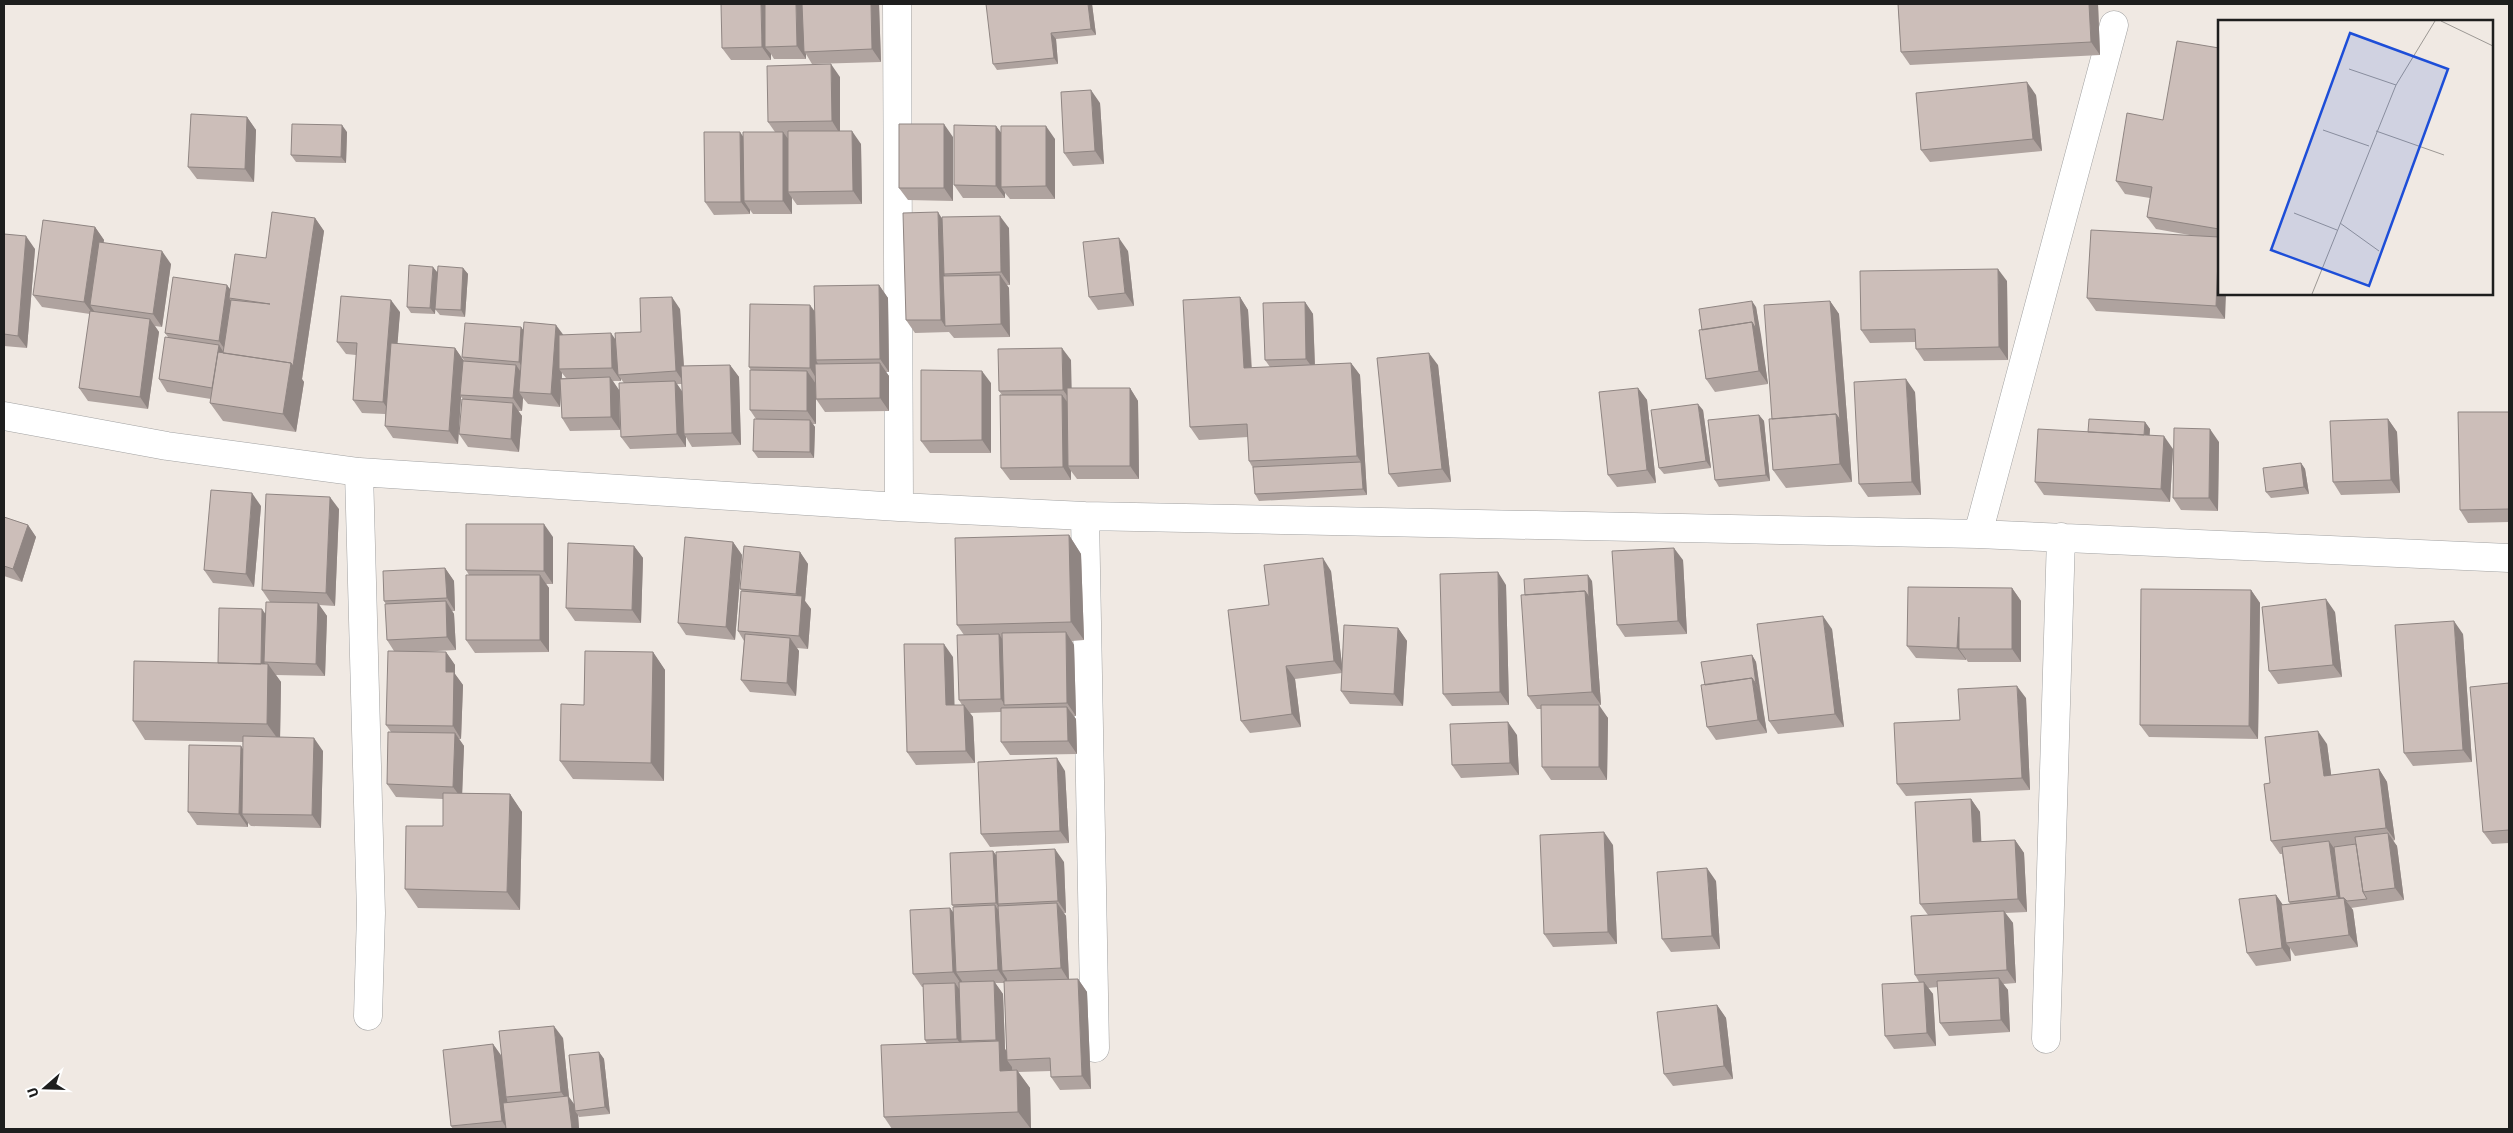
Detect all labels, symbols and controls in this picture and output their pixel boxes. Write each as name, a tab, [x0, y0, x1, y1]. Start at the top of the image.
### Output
inset map	[2218, 20, 2493, 295]
north arrow	[20, 1063, 70, 1113]
text: U	[24, 1085, 43, 1100]

